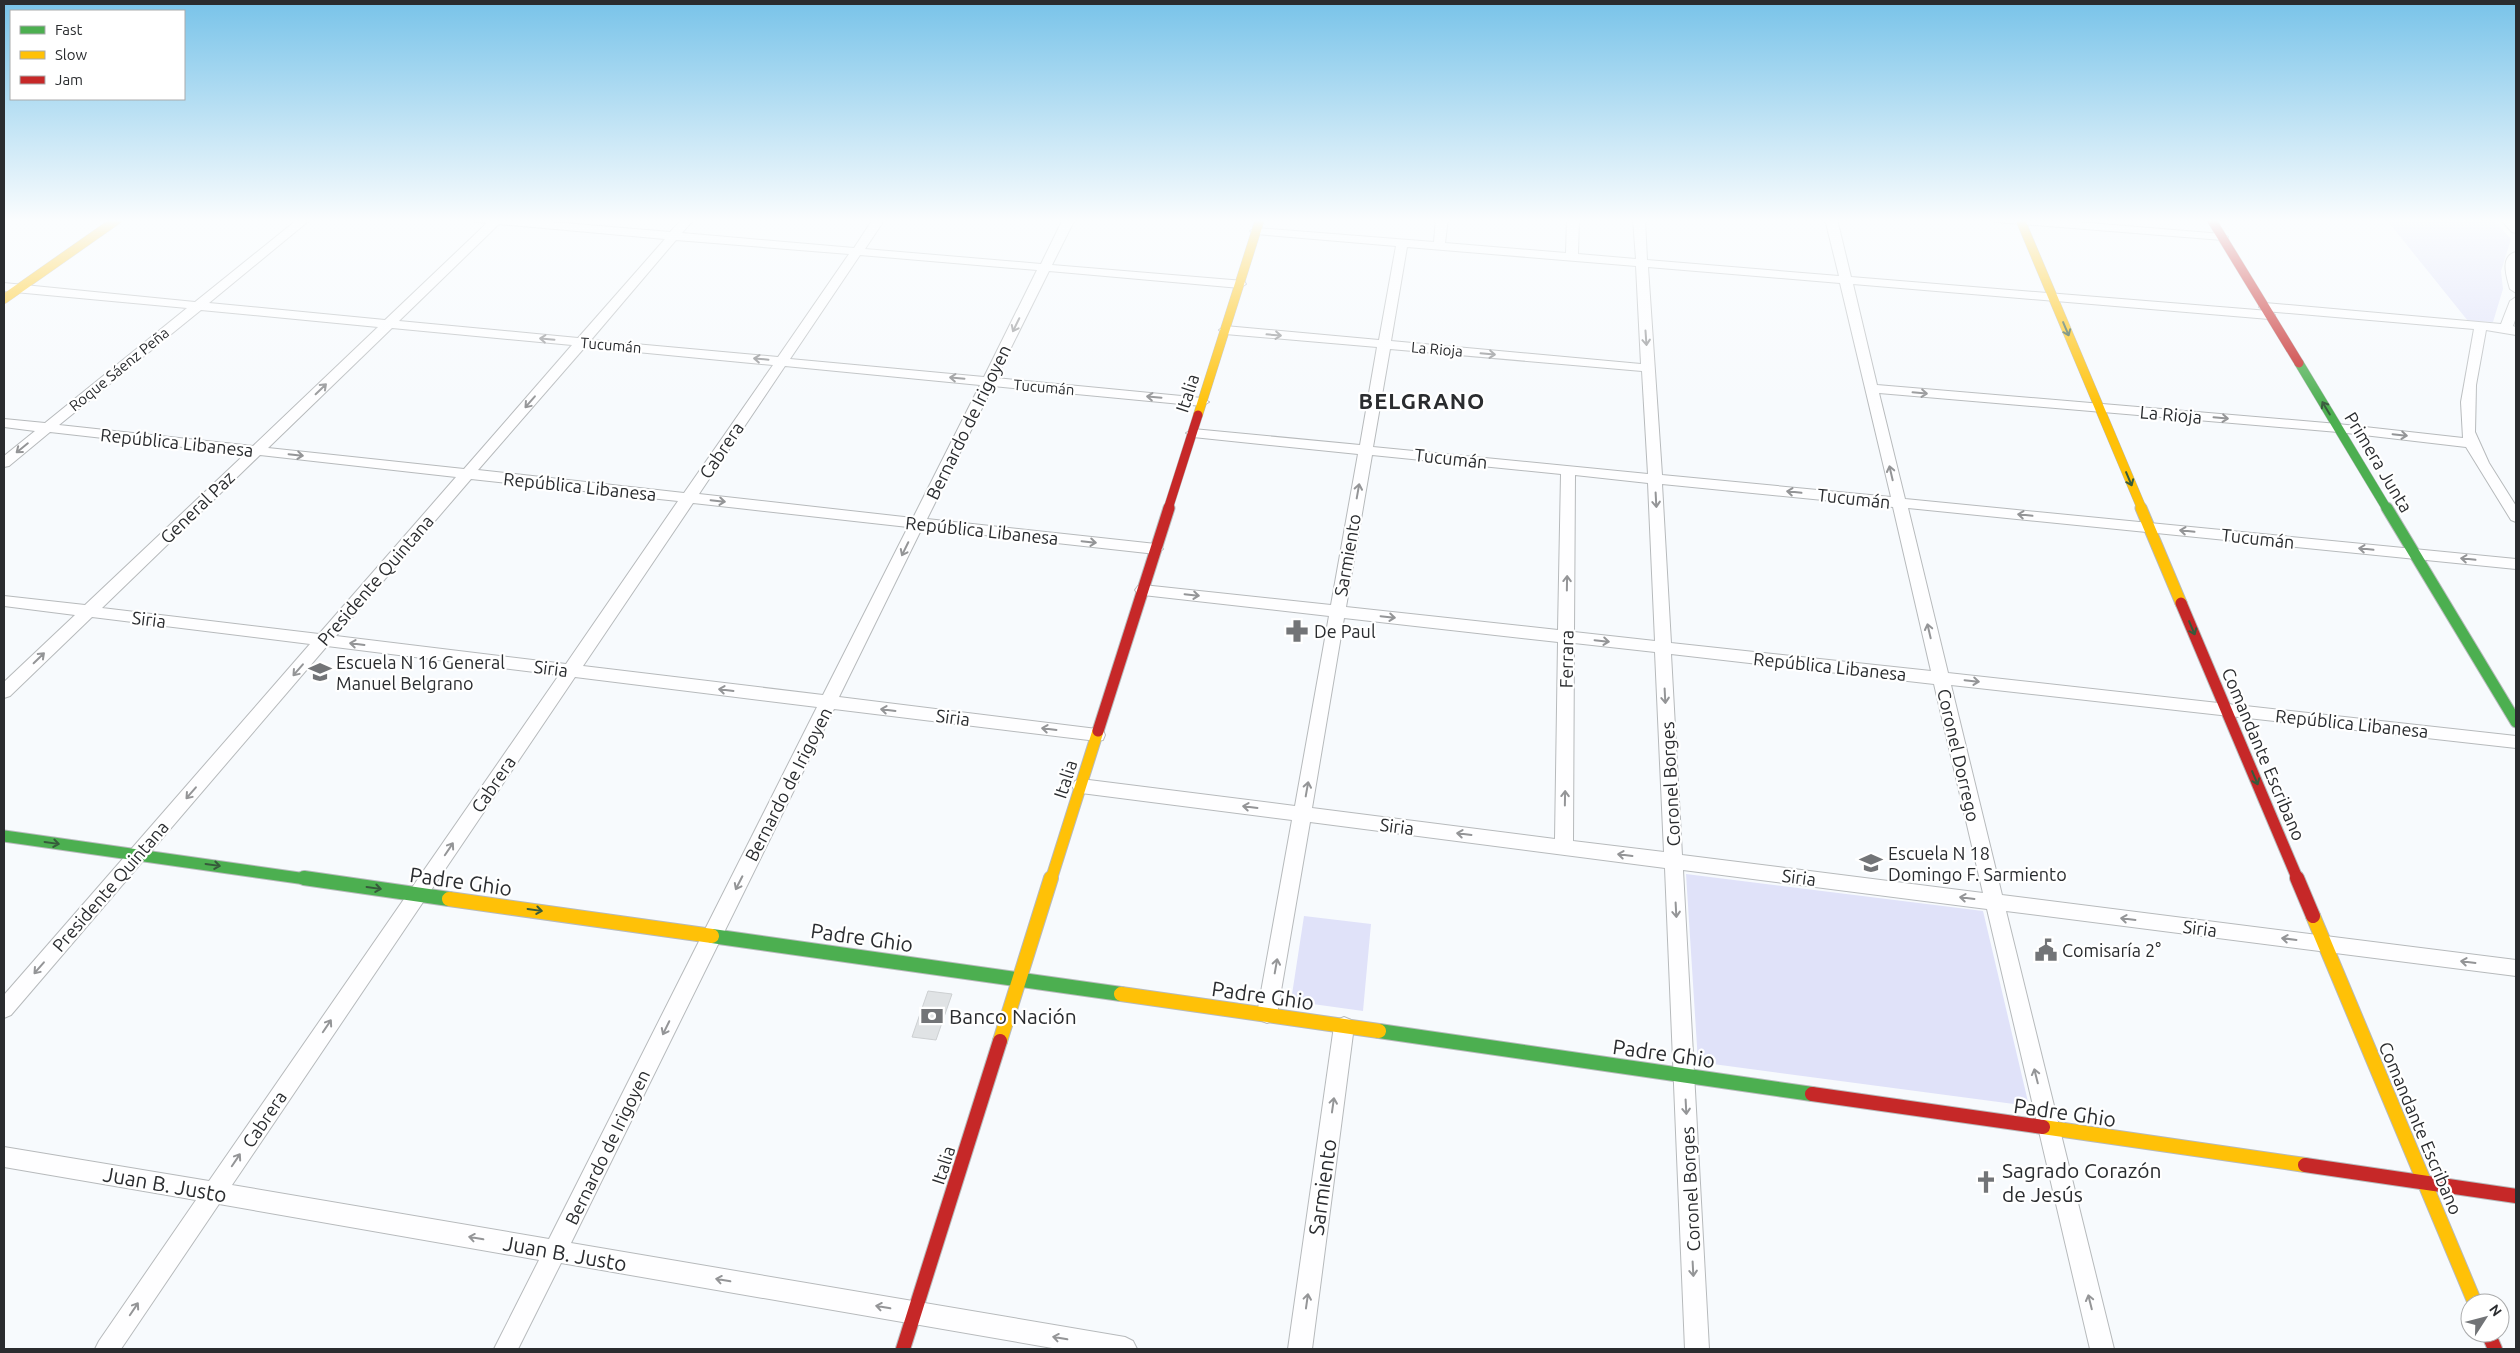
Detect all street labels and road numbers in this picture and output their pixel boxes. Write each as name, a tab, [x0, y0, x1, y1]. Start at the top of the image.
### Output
street label: Roque Sáenz Peña	[66, 324, 172, 414]
street label: Tucumán	[580, 334, 642, 356]
street label: La Rioja	[1410, 338, 1464, 360]
street label: Bernardo de Irigoyen	[922, 341, 1014, 503]
street label: Italia	[1171, 371, 1203, 415]
street label: Tucumán	[1013, 376, 1075, 398]
street label: La Rioja	[2139, 401, 2203, 427]
street label: Primera Junta	[2341, 408, 2417, 516]
street label: Cabrera	[695, 418, 747, 482]
street label: República Libanesa	[99, 424, 255, 460]
street label: Tucumán	[1413, 444, 1489, 472]
street label: General Paz	[156, 467, 238, 547]
street label: República Libanesa	[502, 468, 658, 504]
street label: Tucumán	[1816, 484, 1892, 512]
street label: Presidente Quintana	[313, 511, 438, 650]
street label: República Libanesa	[904, 512, 1060, 548]
street label: Sarmiento	[1330, 512, 1364, 598]
street label: Tucumán	[2220, 524, 2296, 552]
street label: Siria	[131, 607, 167, 631]
street label: Ferrara	[1555, 630, 1577, 688]
street label: República Libanesa	[1752, 648, 1908, 684]
street label: Siria	[533, 656, 569, 680]
street label: Comandante Escribano	[2218, 665, 2310, 843]
street label: Coronel Dorrego	[1934, 687, 1984, 823]
street label: Bernardo de Irigoyen	[741, 704, 835, 864]
street label: Siria	[935, 705, 971, 729]
street label: República Libanesa	[2274, 705, 2430, 741]
street label: Coronel Borges	[1657, 721, 1683, 847]
street label: Cabrera	[467, 752, 519, 816]
street label: Italia	[1049, 757, 1081, 801]
street label: Siria	[1379, 814, 1415, 838]
street label: Presidente Quintana	[48, 817, 173, 956]
street label: Padre Ghio	[408, 862, 514, 900]
street label: Siria	[1781, 865, 1817, 889]
street label: Siria	[2182, 916, 2218, 940]
street label: Padre Ghio	[809, 918, 915, 956]
street label: Padre Ghio	[1210, 976, 1316, 1014]
street label: Padre Ghio	[1611, 1034, 1717, 1072]
street label: Comandante Escribano	[2375, 1039, 2467, 1217]
street label: Bernardo de Irigoyen	[561, 1066, 653, 1228]
street label: Cabrera	[238, 1087, 290, 1151]
street label: Padre Ghio	[2012, 1093, 2118, 1131]
street label: Coronel Borges	[1677, 1126, 1703, 1252]
street label: Sarmiento	[1303, 1137, 1341, 1237]
street label: Italia	[927, 1143, 959, 1187]
street label: Juan B. Justo	[101, 1161, 229, 1207]
street label: Juan B. Justo	[501, 1230, 629, 1276]

